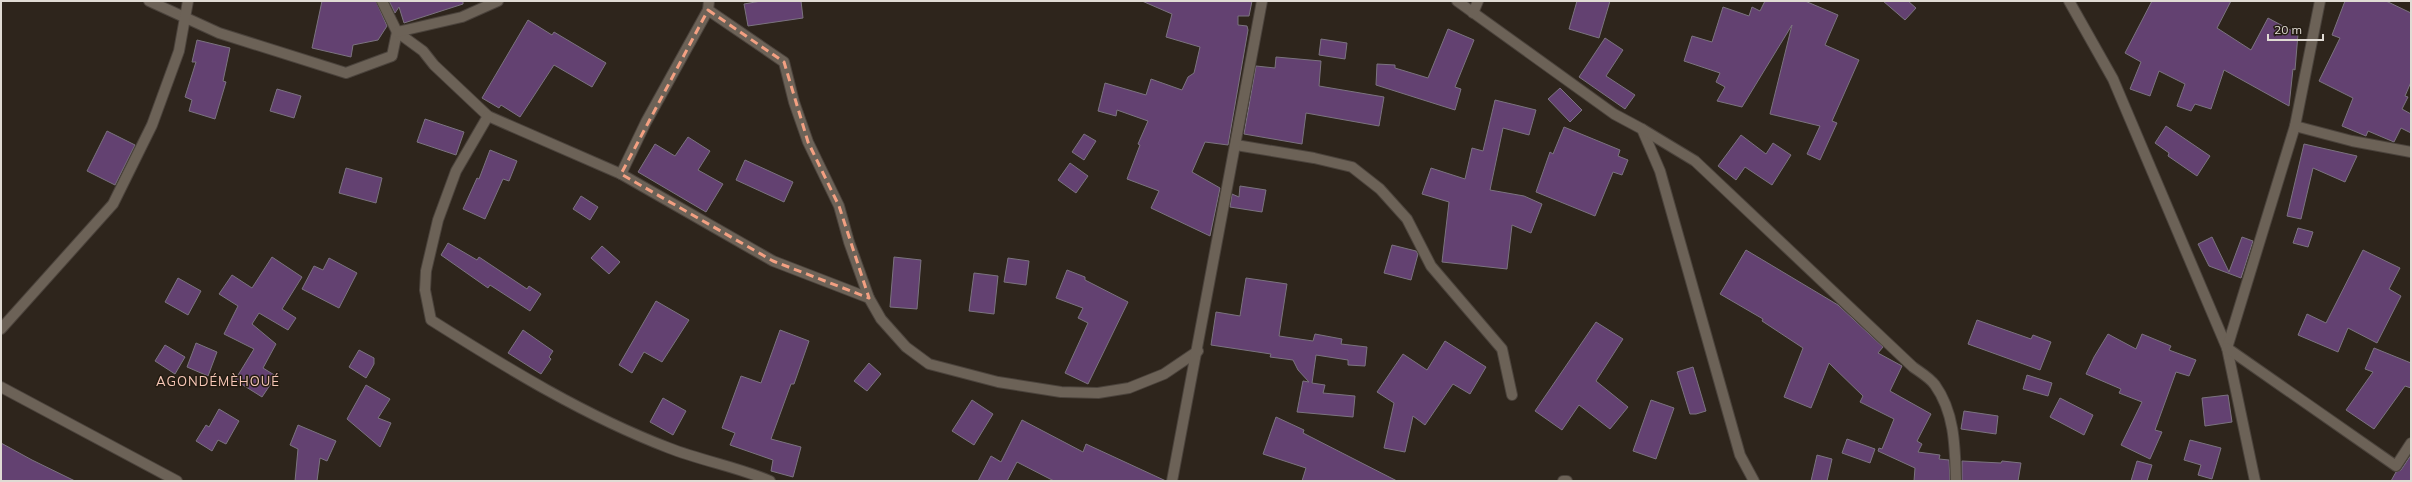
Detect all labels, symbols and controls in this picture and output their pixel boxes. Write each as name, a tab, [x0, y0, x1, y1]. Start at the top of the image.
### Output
scale bar	[2268, 16, 2323, 42]
text: 20 m	[2274, 22, 2302, 37]
district label: AGONDÉMÈHOUÉ	[156, 373, 280, 389]

